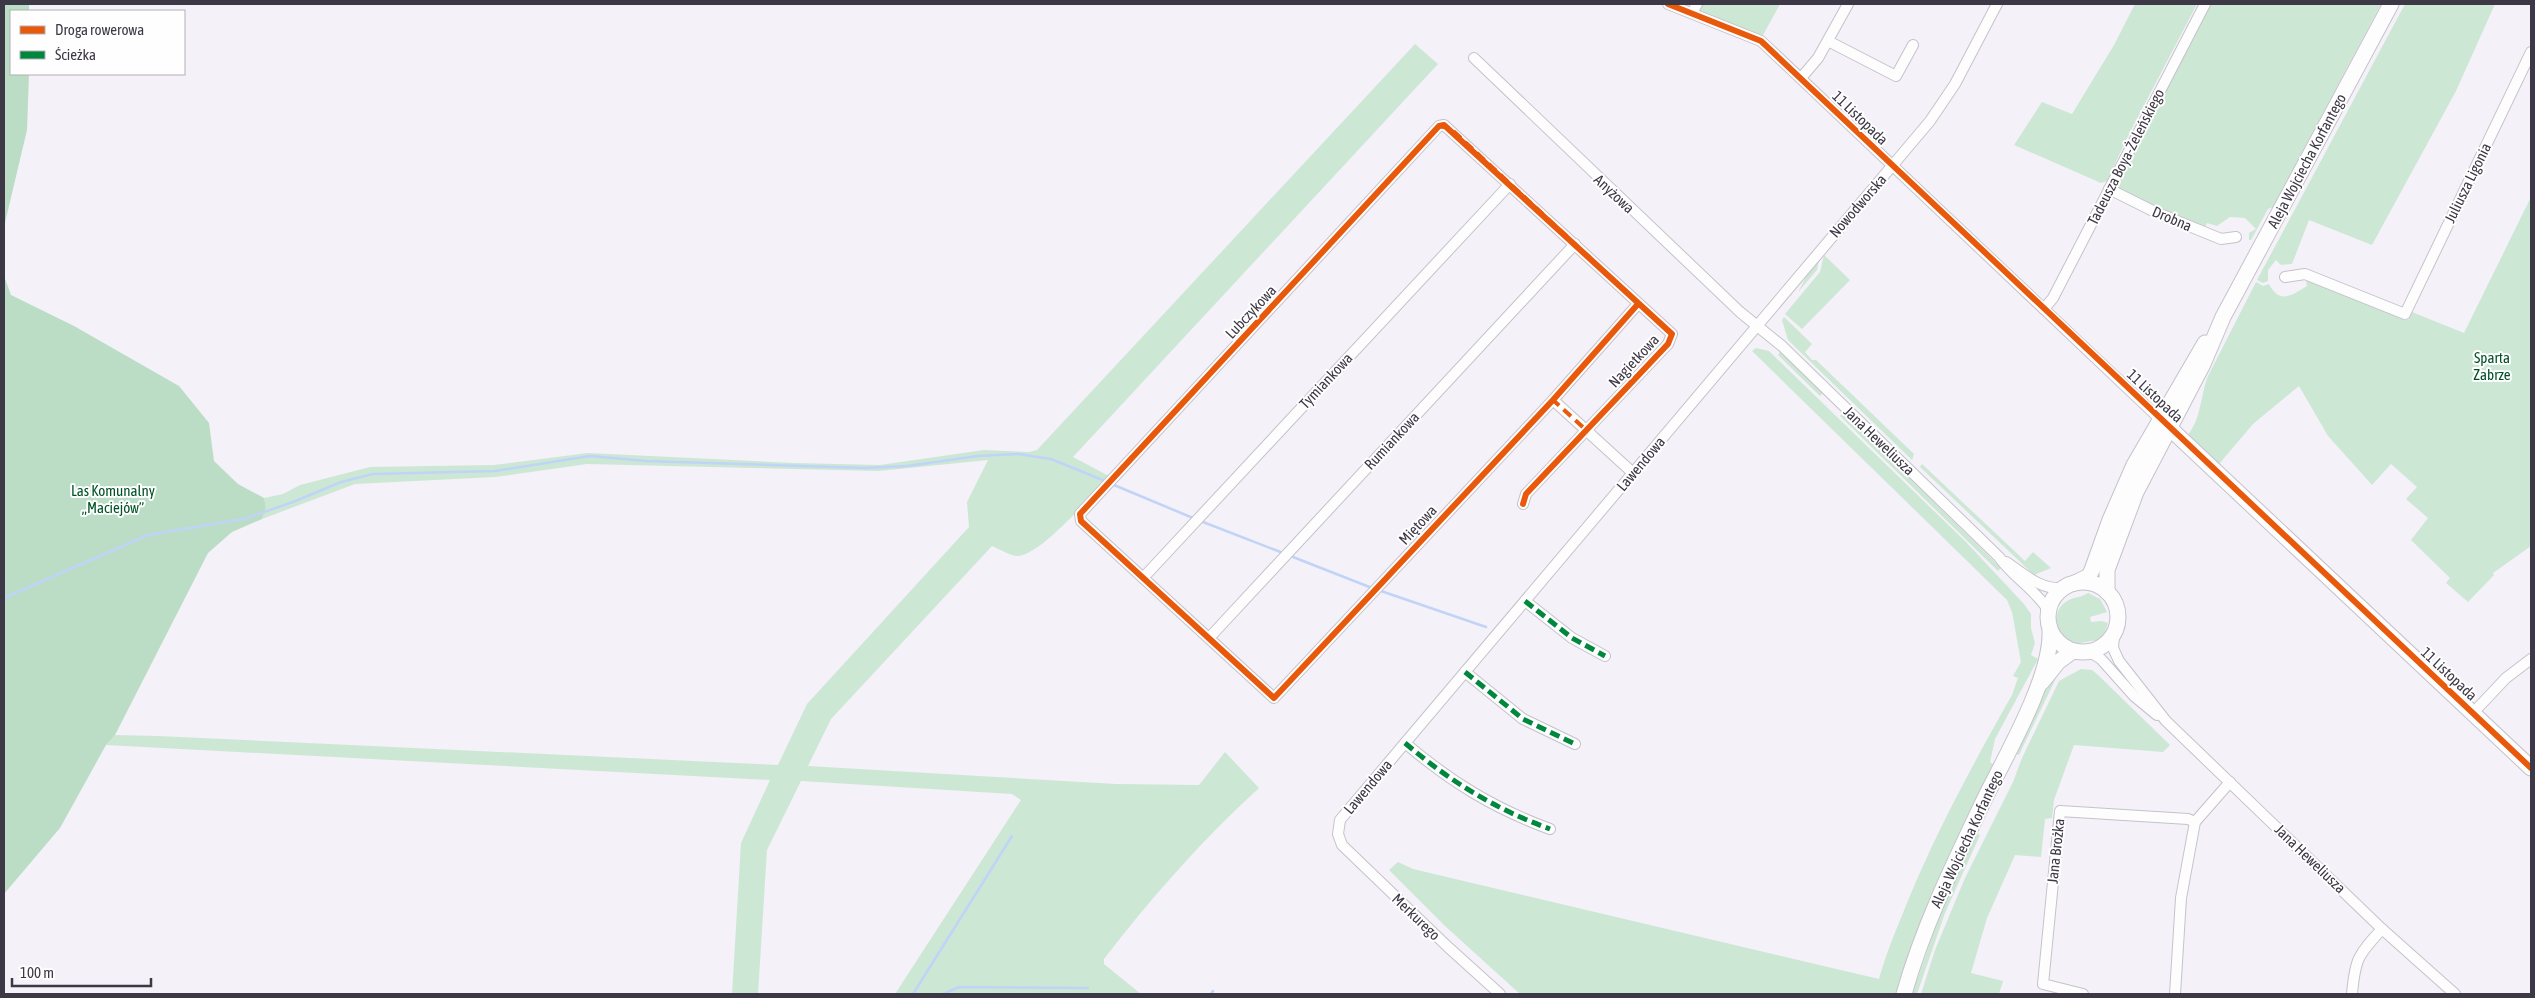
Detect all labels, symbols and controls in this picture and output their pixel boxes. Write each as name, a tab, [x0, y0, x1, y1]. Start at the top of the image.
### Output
legend	[10, 10, 185, 75]
text: Droga rowerowa	[55, 21, 144, 38]
text: Ścieżka	[55, 46, 96, 63]
street label: Tadeusza Boya-Żeleńskiego	[2084, 86, 2167, 228]
street label: 11 Listopada	[1829, 87, 1891, 148]
street label: Aleja Wojciecha Korfantego	[2264, 91, 2349, 231]
street label: Juliusza Ligonia	[2441, 140, 2494, 225]
street label: Anyżowa	[1591, 171, 1638, 216]
street label: Nowodworska	[1826, 171, 1890, 241]
street label: Drobna	[2150, 203, 2195, 234]
street label: Lubczykowa	[1222, 282, 1279, 342]
street label: Nagietkowa	[1605, 331, 1662, 391]
street label: Tymiankowa	[1296, 349, 1356, 412]
park label: Sparta Zabrze	[2473, 349, 2511, 383]
street label: 11 Listopada	[2124, 366, 2187, 426]
street label: Jana Heweliusza	[1841, 403, 1918, 479]
street label: Rumiankowa	[1361, 408, 1422, 473]
street label: Lawendowa	[1613, 433, 1668, 494]
park label: Las Komunalny „Maciejów”	[71, 482, 155, 516]
street label: Miętowa	[1395, 502, 1440, 548]
street label: 11 Listopada	[2418, 644, 2481, 704]
street label: Lawendowa	[1340, 756, 1395, 817]
street label: Aleja Wojciecha Korfantego	[1927, 767, 2006, 910]
street label: Jana Brożka	[2044, 817, 2067, 884]
street label: Jana Heweliusza	[2272, 821, 2349, 897]
street label: Merkurego	[1389, 890, 1444, 943]
scale bar	[12, 956, 151, 988]
text: 100 m	[20, 964, 54, 981]

